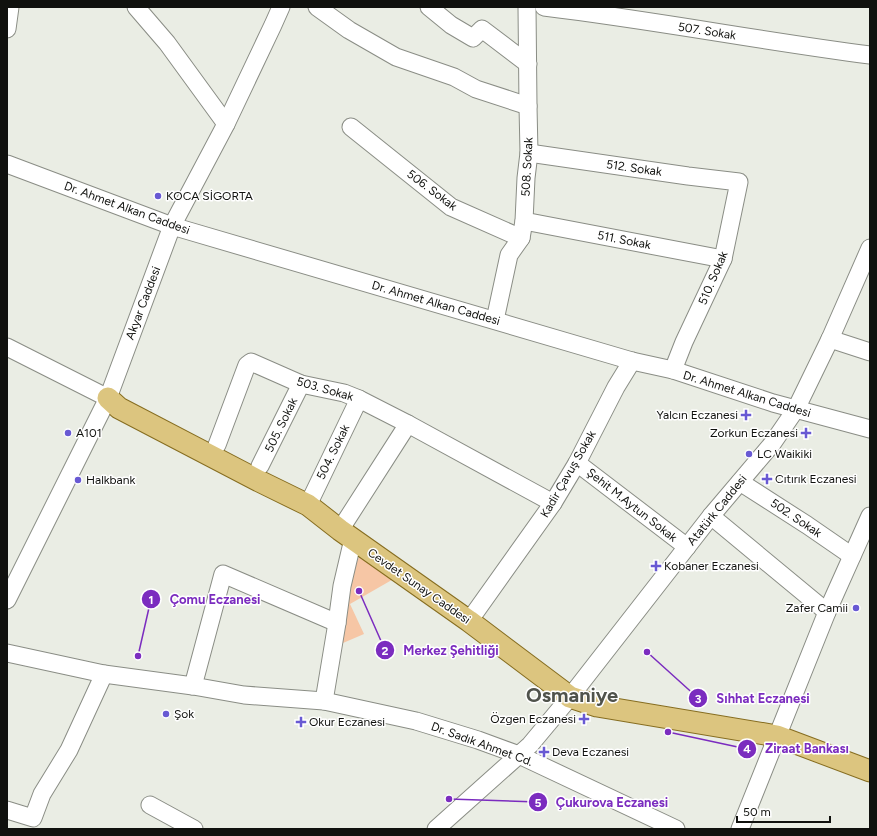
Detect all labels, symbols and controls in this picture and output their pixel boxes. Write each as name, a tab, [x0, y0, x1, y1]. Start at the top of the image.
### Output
street label: 507. Sokak	[677, 20, 737, 43]
street label: 508. Sokak	[518, 137, 536, 197]
street label: 512. Sokak	[605, 157, 663, 179]
street label: 506. Sokak	[404, 167, 460, 213]
street label: Dr. Ahmet Alkan Caddesi	[62, 179, 192, 237]
place label: KOCA SİGORTA	[166, 189, 253, 203]
marker: KOCA SİGORTA	[153, 191, 163, 201]
street label: 511. Sokak	[596, 228, 652, 252]
street label: 510. Sokak	[695, 249, 731, 307]
street label: Akyar Caddesi	[123, 265, 163, 341]
street label: Dr. Ahmet Alkan Caddesi	[370, 278, 502, 328]
street label: Dr. Ahmet Alkan Caddesi	[681, 368, 813, 420]
street label: 503. Sokak	[295, 374, 355, 404]
street label: 505. Sokak	[262, 395, 300, 455]
place label: Yalcın Eczanesi	[657, 408, 738, 422]
marker: Yalcın Eczanesi	[741, 410, 751, 420]
street label: 504. Sokak	[314, 422, 352, 482]
place label: A101	[76, 426, 102, 440]
place label: Zorkun Eczanesi	[710, 426, 798, 440]
marker: A101	[63, 428, 73, 438]
street label: Kadir Çavuş Sokak	[537, 428, 599, 520]
marker: Zorkun Eczanesi	[801, 428, 811, 438]
place label: LC Waikiki	[757, 447, 812, 461]
marker: LC Waikiki	[744, 449, 754, 459]
street label: Şehit M.Aytun Sokak	[584, 465, 680, 545]
street label: Atatürk Caddesi	[684, 472, 750, 548]
place label: Cıtırık Eczanesi	[775, 472, 857, 486]
place label: Halkbank	[86, 473, 135, 487]
marker: Cıtırık Eczanesi	[762, 474, 772, 484]
marker: Halkbank	[73, 475, 83, 485]
street label: 502. Sokak	[768, 496, 824, 540]
street label: Cevdet Sunay Caddesi	[365, 545, 473, 627]
place label: Kobaner Eczanesi	[664, 559, 759, 573]
marker: Kobaner Eczanesi	[651, 561, 661, 571]
callout: Çomu Eczanesi	[141, 587, 268, 612]
text: Çomu Eczanesi	[170, 592, 260, 607]
text: 1	[148, 593, 154, 607]
place label: Zafer Camii	[786, 601, 848, 615]
marker: Zafer Camii	[851, 603, 861, 613]
callout: Merkez Şehitliği	[375, 638, 507, 663]
text: Merkez Şehitliği	[403, 643, 499, 658]
text: 2	[382, 644, 389, 658]
district label: Osmaniye	[526, 683, 618, 707]
callout: Sıhhat Eczanesi	[688, 686, 818, 711]
text: Sıhhat Eczanesi	[716, 691, 810, 706]
text: 3	[695, 692, 702, 706]
place label: Şok	[174, 707, 194, 721]
marker: Şok	[161, 709, 171, 719]
place label: Özgen Eczanesi	[490, 712, 576, 726]
marker: Özgen Eczanesi	[579, 714, 589, 724]
place label: Okur Eczanesi	[309, 715, 385, 729]
marker: Okur Eczanesi	[296, 717, 306, 727]
street label: Dr. Sadık Ahmet Cd.	[429, 719, 535, 769]
callout: Ziraat Bankası	[737, 736, 857, 761]
text: Ziraat Bankası	[765, 741, 849, 756]
text: 4	[743, 742, 751, 756]
place label: Deva Eczanesi	[552, 745, 629, 759]
marker: Deva Eczanesi	[539, 747, 549, 757]
callout: Çukurova Eczanesi	[528, 790, 676, 815]
text: Çukurova Eczanesi	[556, 795, 668, 810]
text: 5	[535, 796, 542, 810]
scale bar	[737, 798, 830, 824]
text: 50 m	[743, 805, 771, 819]

